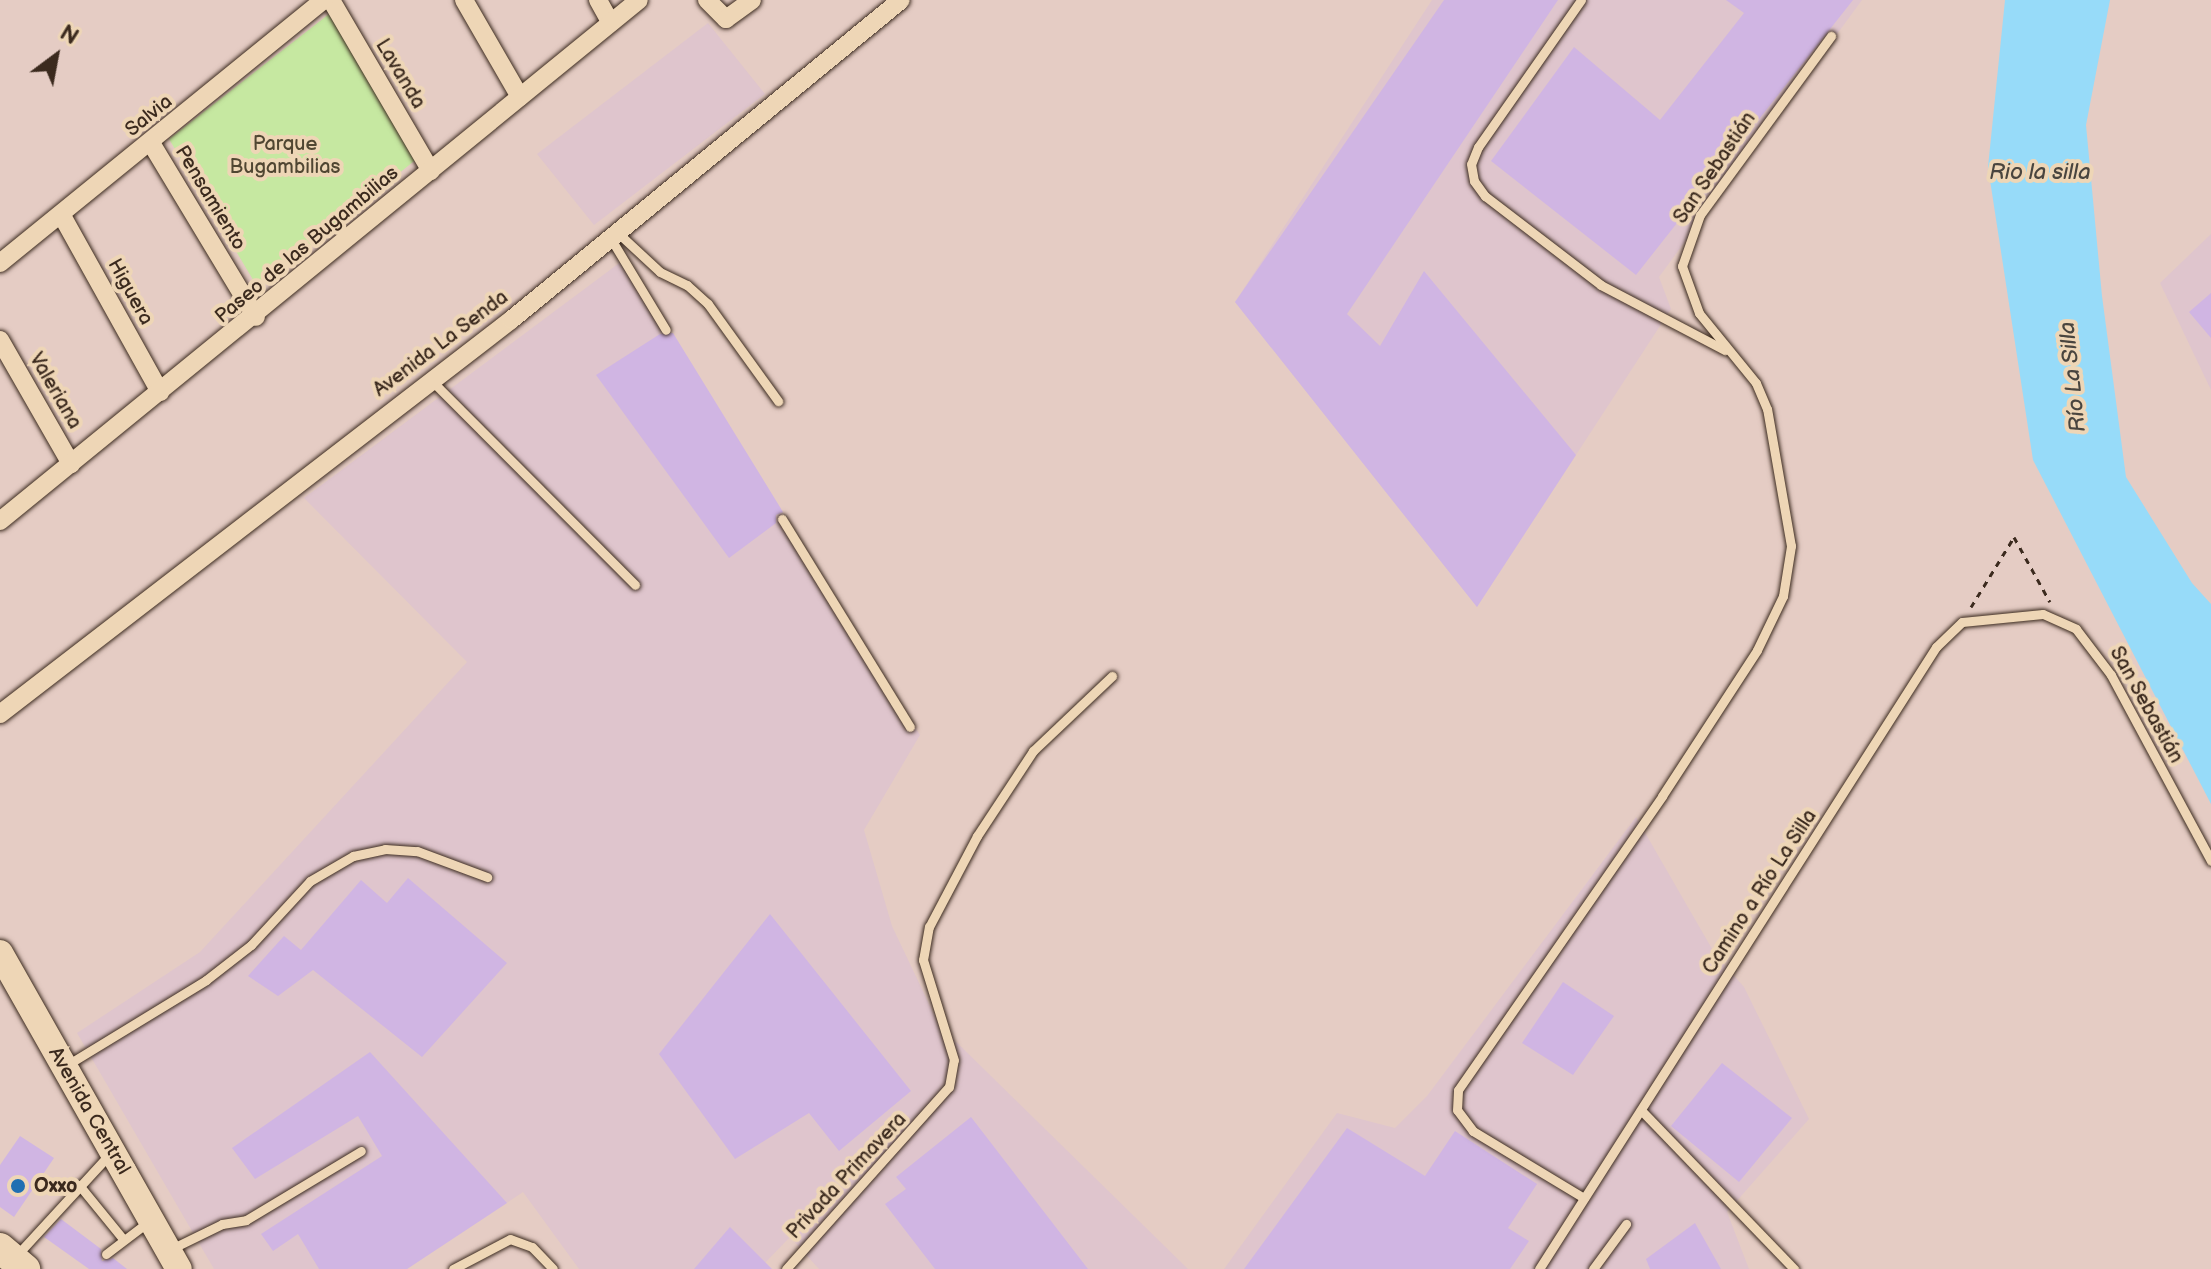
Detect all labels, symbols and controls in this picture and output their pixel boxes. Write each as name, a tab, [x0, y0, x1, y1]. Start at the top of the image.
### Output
north arrow	[16, 16, 96, 96]
text: N	[55, 19, 83, 51]
street label: Lavanda	[370, 35, 430, 113]
street label: Salvia	[121, 90, 177, 142]
street label: San Sebastián	[1669, 107, 1761, 229]
park label: Parque Bugambilias	[230, 133, 340, 180]
street label: Pensamiento	[169, 142, 251, 254]
water label: Rio la silla	[1989, 160, 2091, 186]
street label: Paseo de las Bugambilias	[210, 161, 404, 329]
street label: Higuera	[102, 255, 158, 329]
street label: Avenida La Senda	[369, 285, 513, 403]
water label: Río La Silla	[2054, 320, 2092, 434]
street label: Valeriana	[24, 349, 86, 433]
street label: San Sebastián	[2104, 642, 2188, 768]
street label: Camino a Río La Silla	[1698, 805, 1822, 979]
street label: Avenida Central	[43, 1043, 135, 1179]
street label: Privada Primavera	[782, 1108, 912, 1244]
place label: Oxxo	[34, 1174, 77, 1198]
marker: Oxxo	[9, 1177, 27, 1195]

